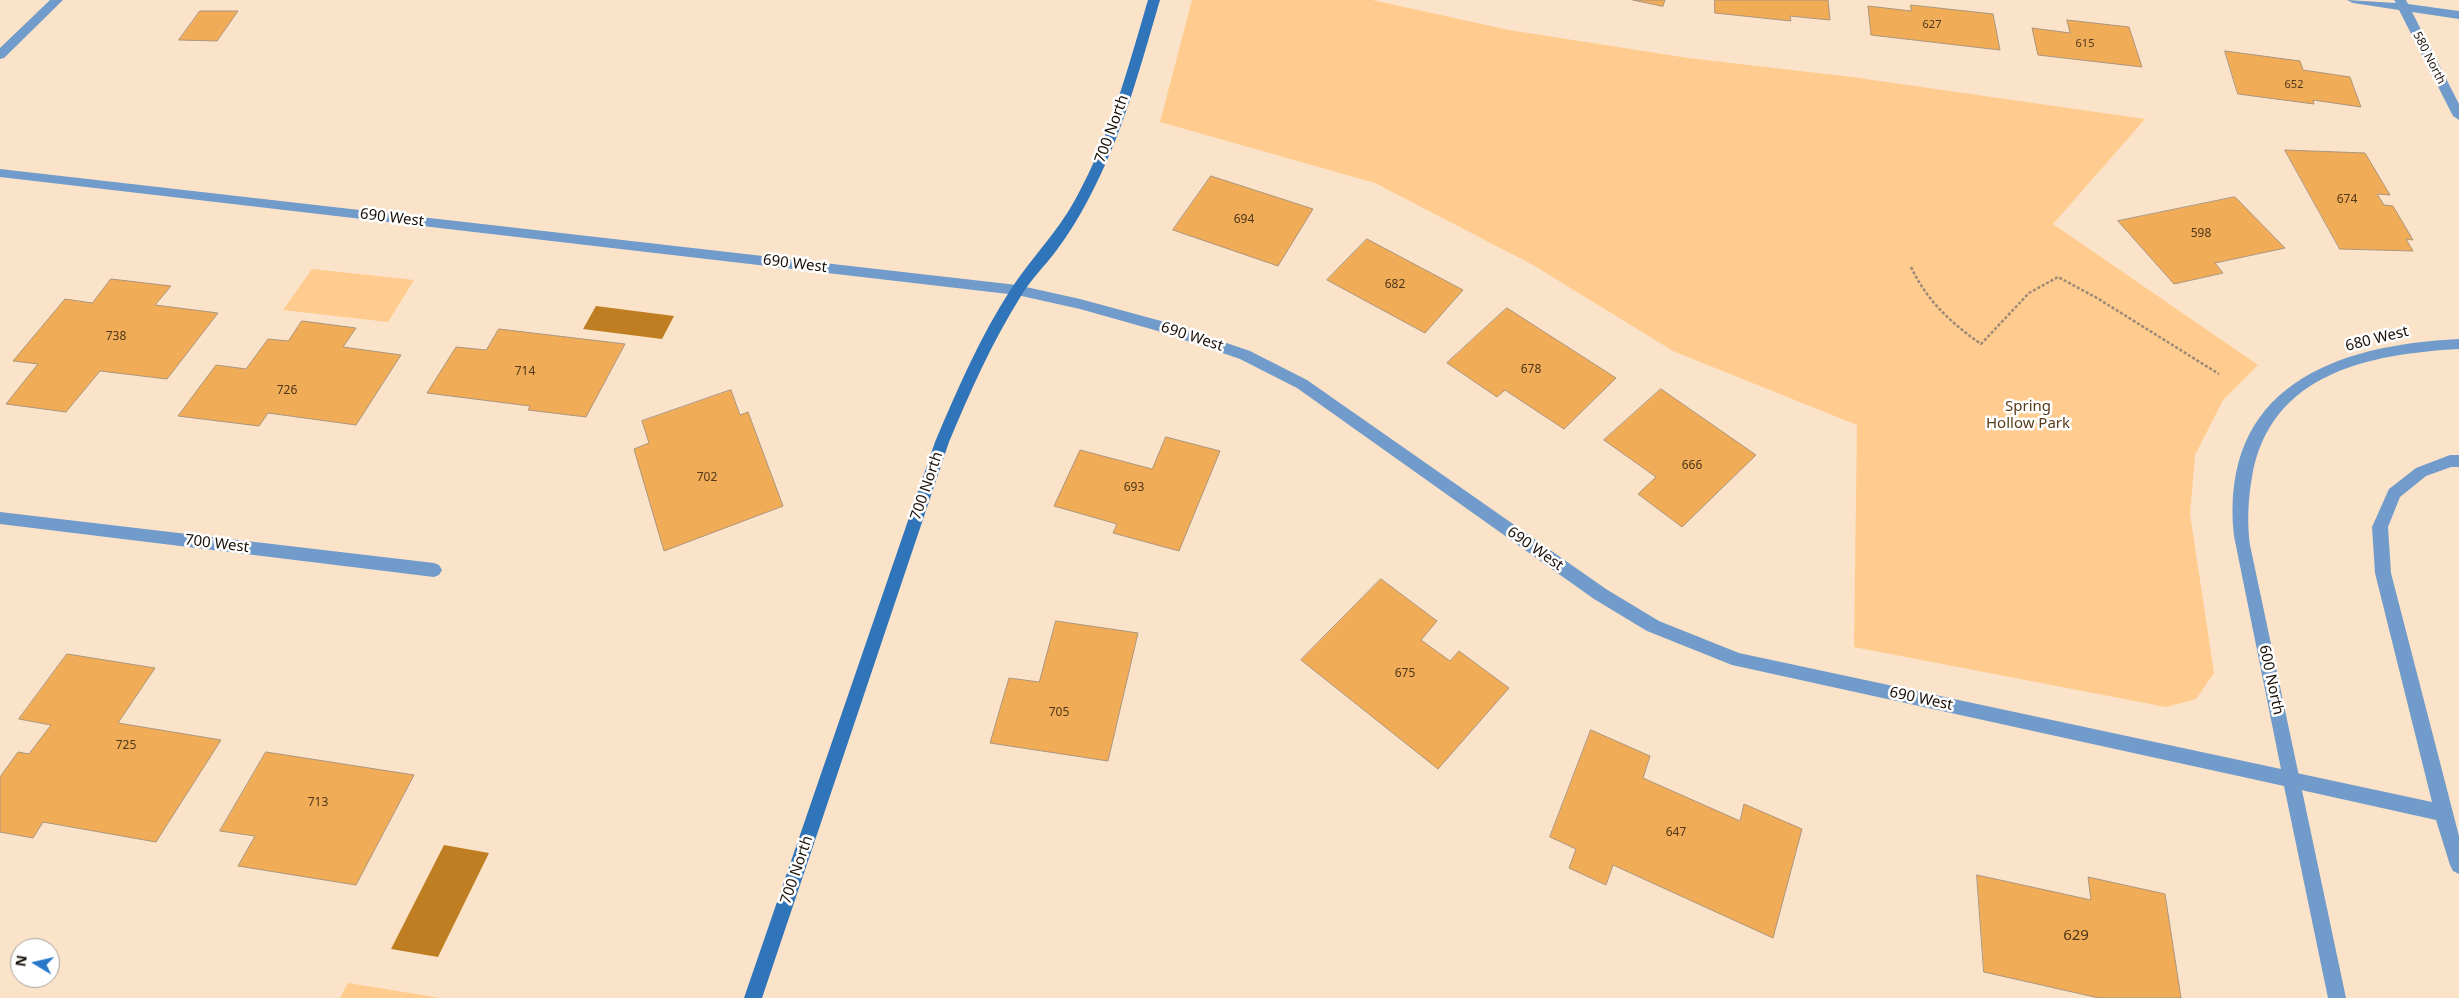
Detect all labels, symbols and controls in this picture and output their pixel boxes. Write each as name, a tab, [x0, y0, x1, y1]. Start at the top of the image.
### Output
house number: 627	[1923, 18, 1941, 32]
street label: 580 North	[2410, 29, 2448, 87]
house number: 615	[2076, 37, 2094, 51]
house number: 652	[2285, 78, 2303, 92]
street label: 700 North	[1091, 93, 1133, 165]
house number: 674	[2337, 193, 2357, 207]
street label: 690 West	[359, 205, 425, 231]
house number: 694	[1234, 213, 1254, 227]
house number: 598	[2191, 227, 2211, 241]
street label: 690 West	[762, 251, 828, 277]
house number: 682	[1385, 278, 1405, 292]
street label: 690 West	[1159, 318, 1225, 356]
street label: 680 West	[2344, 322, 2410, 356]
house number: 738	[106, 330, 126, 344]
house number: 678	[1521, 363, 1541, 377]
house number: 714	[515, 365, 535, 379]
house number: 726	[277, 384, 297, 398]
park label: Spring Hollow Park	[1986, 398, 2070, 433]
street label: 700 North	[907, 450, 947, 522]
house number: 666	[1682, 459, 1702, 473]
house number: 702	[697, 471, 717, 485]
house number: 693	[1124, 481, 1144, 495]
street label: 690 West	[1503, 523, 1567, 575]
street label: 700 West	[184, 531, 250, 557]
street label: 600 North	[2255, 643, 2287, 717]
house number: 675	[1395, 667, 1415, 681]
street label: 690 West	[1888, 684, 1954, 714]
house number: 705	[1049, 706, 1069, 720]
house number: 725	[116, 739, 136, 753]
house number: 713	[308, 796, 328, 810]
house number: 647	[1666, 826, 1686, 840]
street label: 700 North	[777, 834, 817, 906]
house number: 629	[2063, 927, 2089, 945]
north arrow	[10, 938, 60, 988]
text: N	[10, 954, 31, 968]

